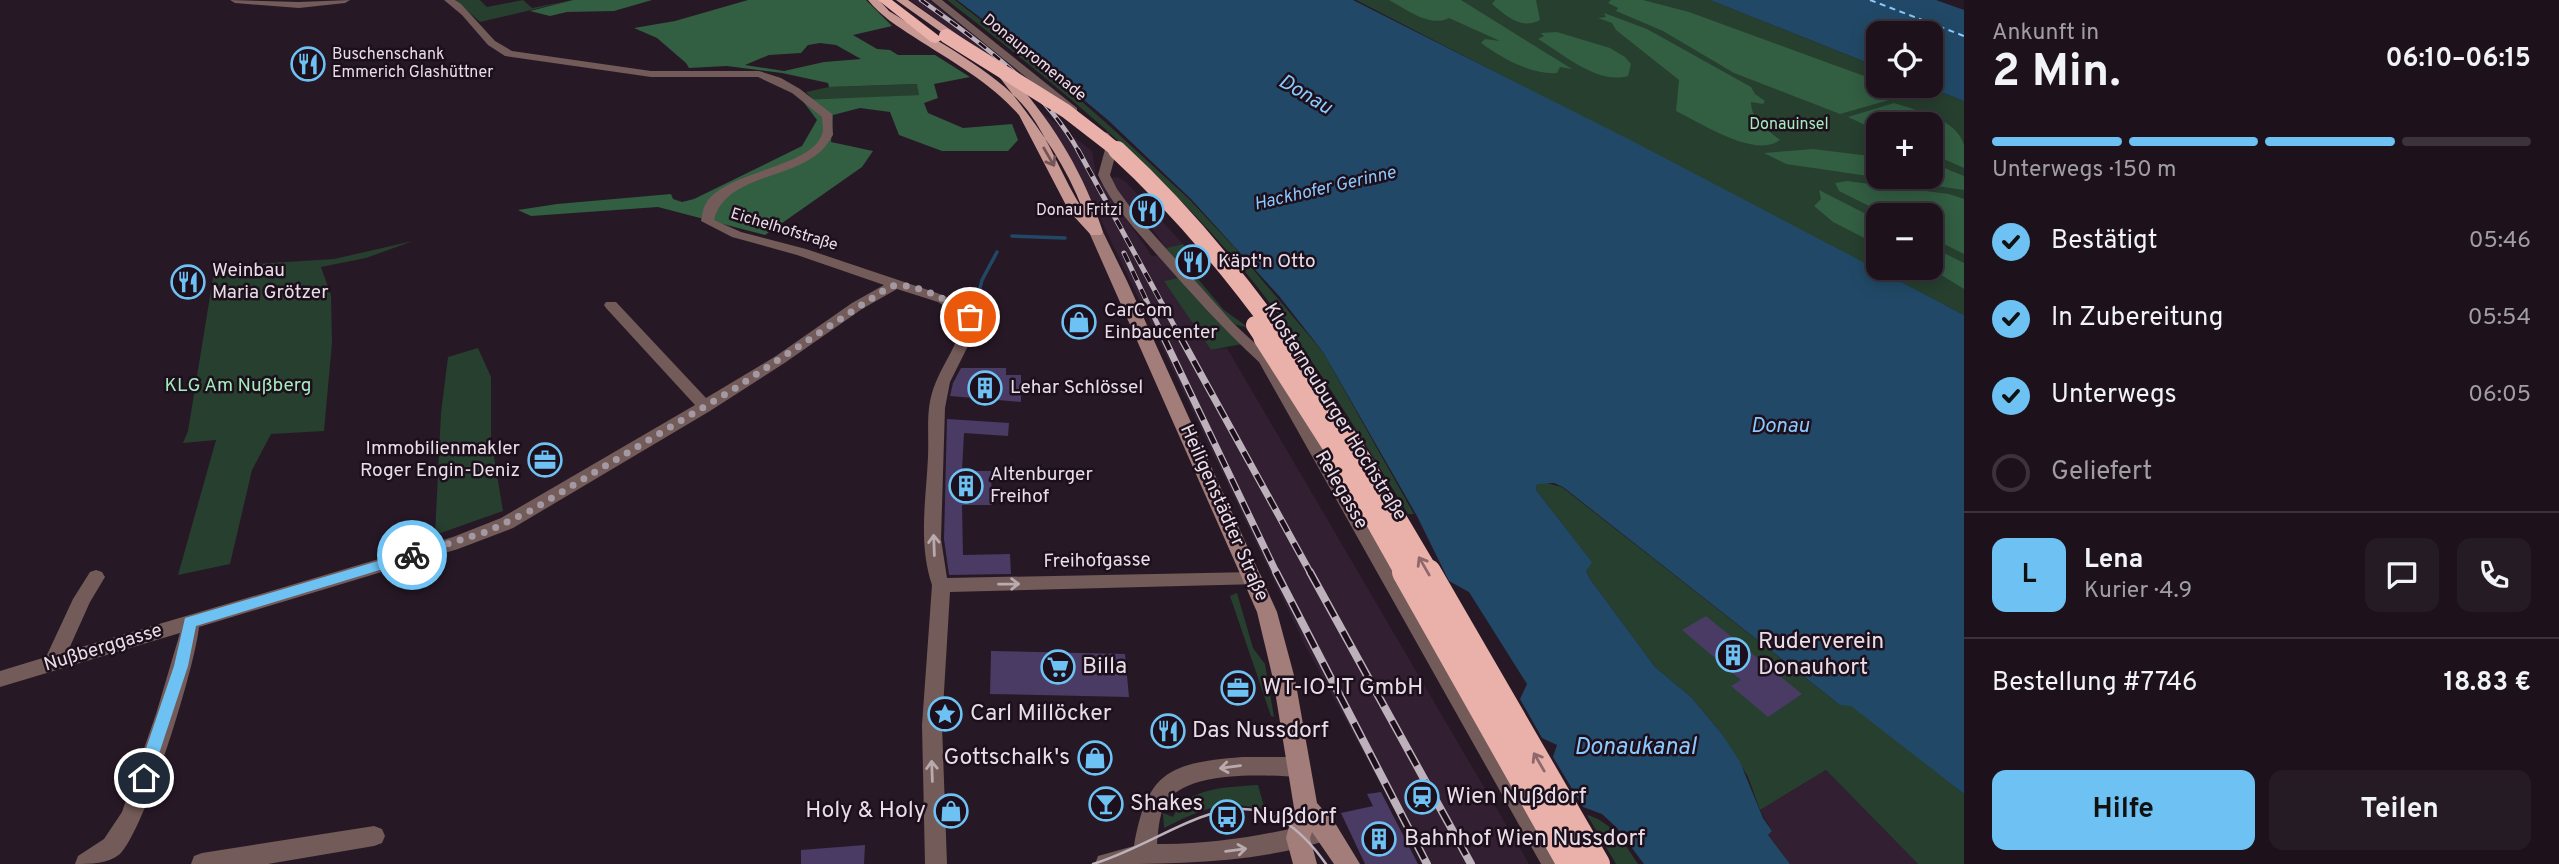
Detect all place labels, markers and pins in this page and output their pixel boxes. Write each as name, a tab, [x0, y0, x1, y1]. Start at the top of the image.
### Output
restaurant icon: Buschenschank Emmerich Glashüttner	[289, 45, 327, 83]
place label: Buschenschank Emmerich Glashüttner	[332, 45, 493, 83]
restaurant icon: Donau Fritzi	[1128, 192, 1166, 230]
place label: Donau Fritzi	[1036, 201, 1122, 221]
restaurant icon: Käpt'n Otto	[1174, 243, 1212, 281]
place label: Käpt'n Otto	[1218, 250, 1316, 274]
place label: Weinbau Maria Grötzer	[212, 259, 329, 305]
restaurant icon: Weinbau Maria Grötzer	[169, 263, 207, 301]
pin	[940, 287, 1000, 347]
place label: CarCom Einbaucenter	[1104, 299, 1218, 345]
shop icon: CarCom Einbaucenter	[1060, 303, 1098, 341]
building icon: Lehar Schlössel	[966, 369, 1004, 407]
place label: Lehar Schlössel	[1010, 376, 1143, 400]
place label: Immobilienmakler Roger Engin-Deniz	[360, 437, 521, 483]
office icon: Immobilienmakler Roger Engin-Deniz	[526, 441, 564, 479]
place label: Altenburger Freihof	[990, 463, 1093, 509]
building icon: Altenburger Freihof	[947, 467, 985, 505]
place label: Ruderverein Donauhort	[1758, 628, 1884, 683]
building icon: Ruderverein Donauhort	[1714, 636, 1752, 674]
supermarket icon: Billa	[1039, 648, 1077, 686]
place label: Billa	[1082, 653, 1127, 682]
office icon: WT-IO-IT GmbH	[1219, 669, 1257, 707]
place label: WT-IO-IT GmbH	[1262, 674, 1423, 703]
place icon: Carl Millöcker	[926, 695, 964, 733]
place label: Carl Millöcker	[970, 700, 1112, 729]
restaurant icon: Das Nussdorf	[1149, 712, 1187, 750]
place label: Das Nussdorf	[1192, 717, 1329, 746]
shop icon: Gottschalk's	[1076, 739, 1114, 777]
place label: Gottschalk's	[944, 744, 1070, 773]
pin	[114, 748, 174, 808]
station icon: Wien Nußdorf	[1403, 778, 1441, 816]
place label: Wien Nußdorf	[1446, 783, 1587, 812]
bar icon: Shakes	[1087, 785, 1125, 823]
place label: Shakes	[1130, 790, 1203, 819]
shop icon: Holy & Holy	[932, 792, 970, 830]
place label: Holy & Holy	[805, 797, 926, 826]
bus stop icon: Nußdorf	[1208, 798, 1246, 836]
place label: Nußdorf	[1252, 803, 1337, 832]
building icon: Bahnhof Wien Nussdorf	[1360, 820, 1398, 858]
place label: Bahnhof Wien Nussdorf	[1404, 825, 1646, 854]

